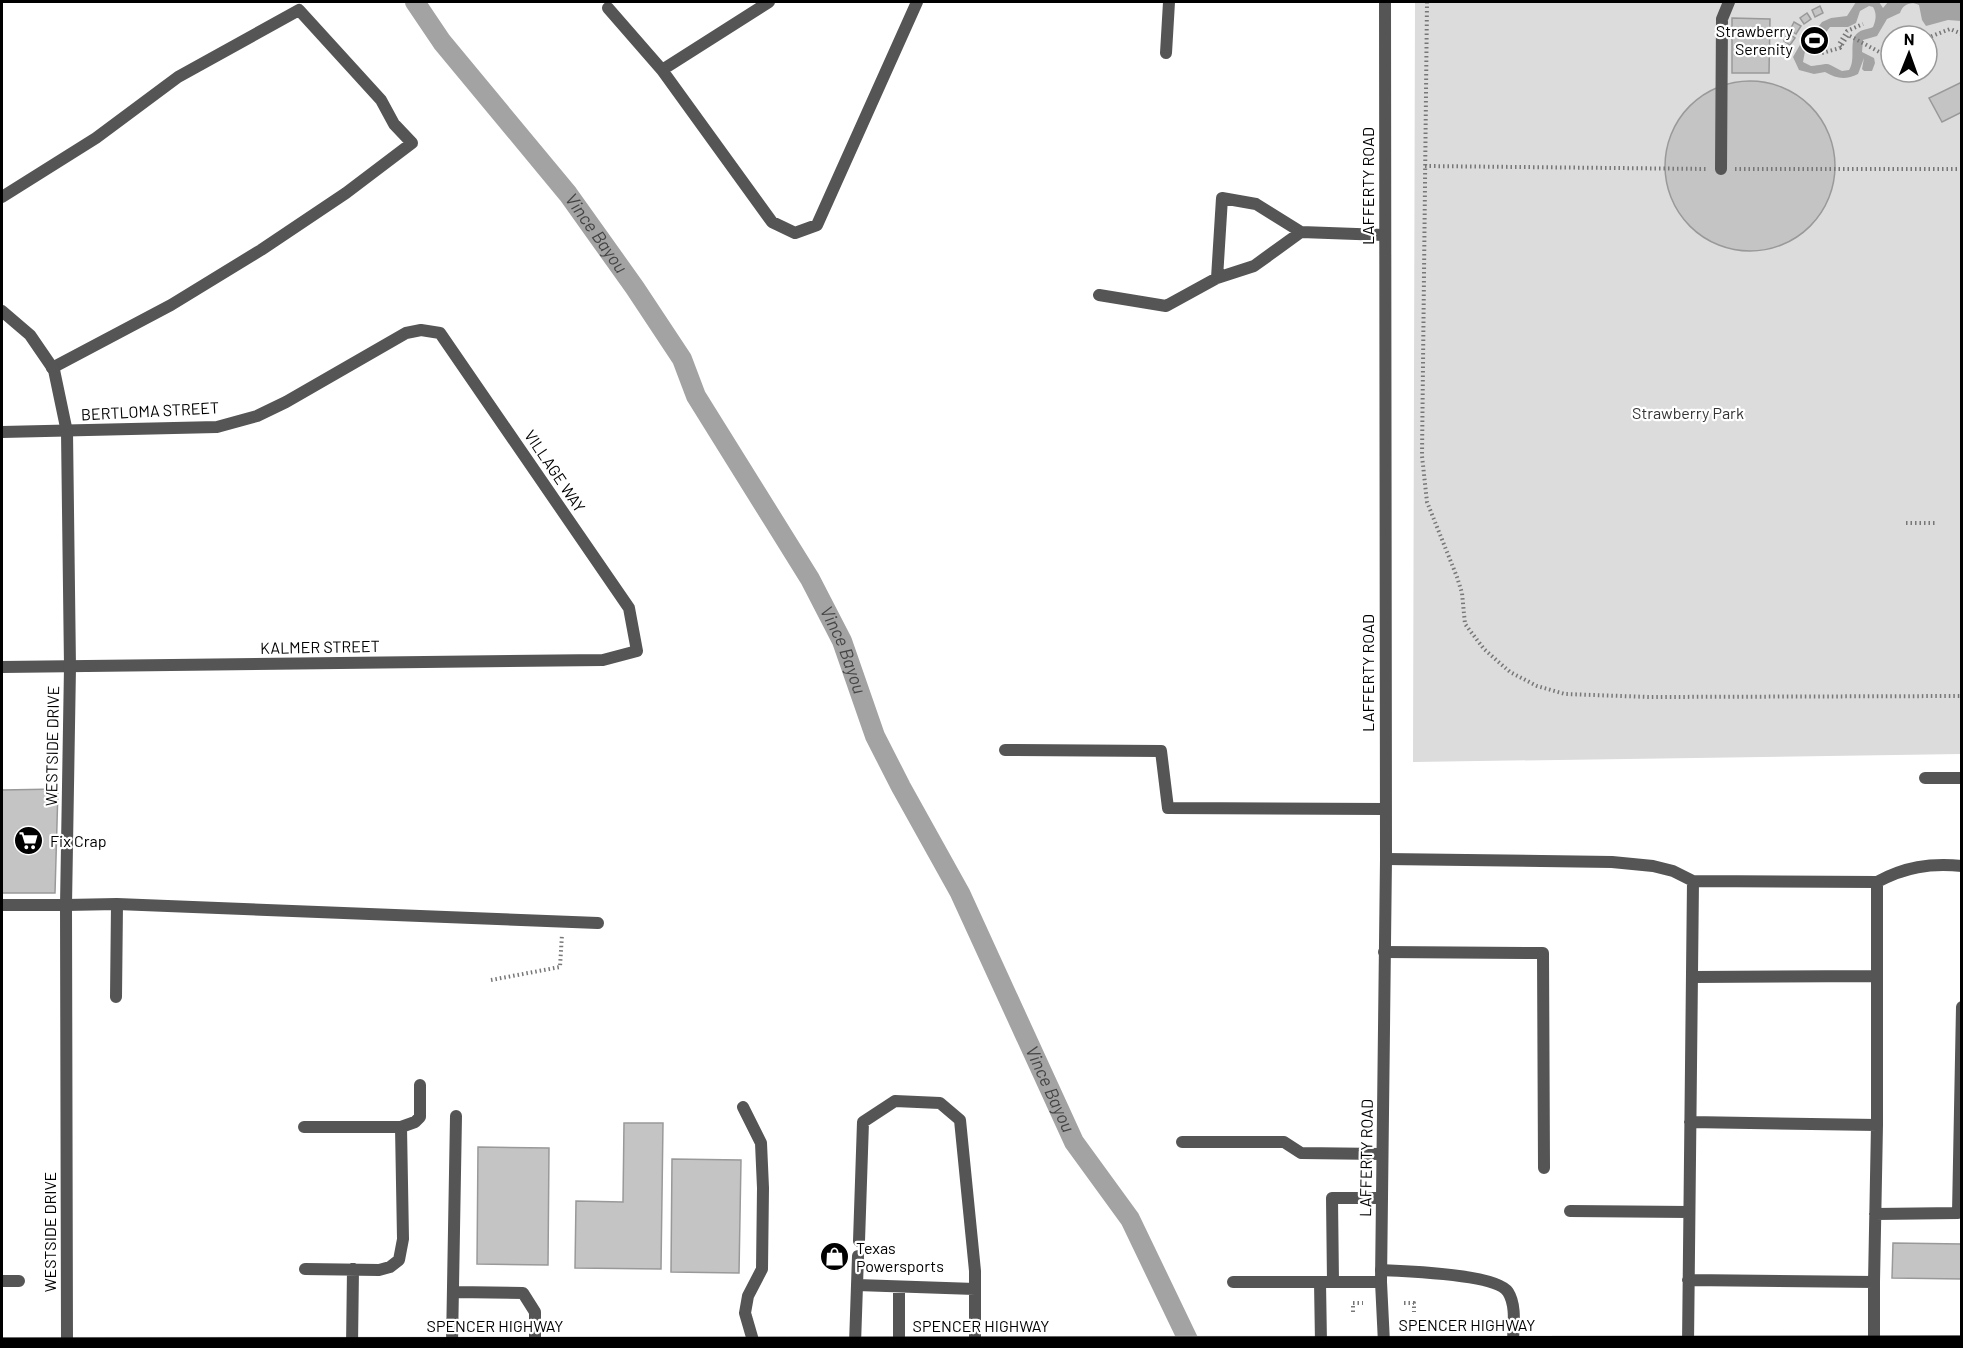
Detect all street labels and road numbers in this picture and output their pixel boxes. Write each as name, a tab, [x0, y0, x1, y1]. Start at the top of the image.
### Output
street label: LAFFERTY ROAD	[1358, 127, 1377, 245]
street label: BERTLOMA STREET	[80, 397, 220, 424]
street label: VILLAGE WAY	[521, 426, 590, 515]
street label: LAFFERTY ROAD	[1358, 614, 1377, 732]
street label: KALMER STREET	[260, 636, 380, 657]
street label: WESTSIDE DRIVE	[41, 686, 62, 806]
street label: LAFFERTY ROAD	[1355, 1099, 1376, 1217]
street label: WESTSIDE DRIVE	[40, 1172, 59, 1292]
street label: SPENCER HIGHWAY	[1399, 1315, 1535, 1334]
street label: SPENCER HIGHWAY	[427, 1316, 563, 1335]
street label: SPENCER HIGHWAY	[913, 1316, 1049, 1335]

